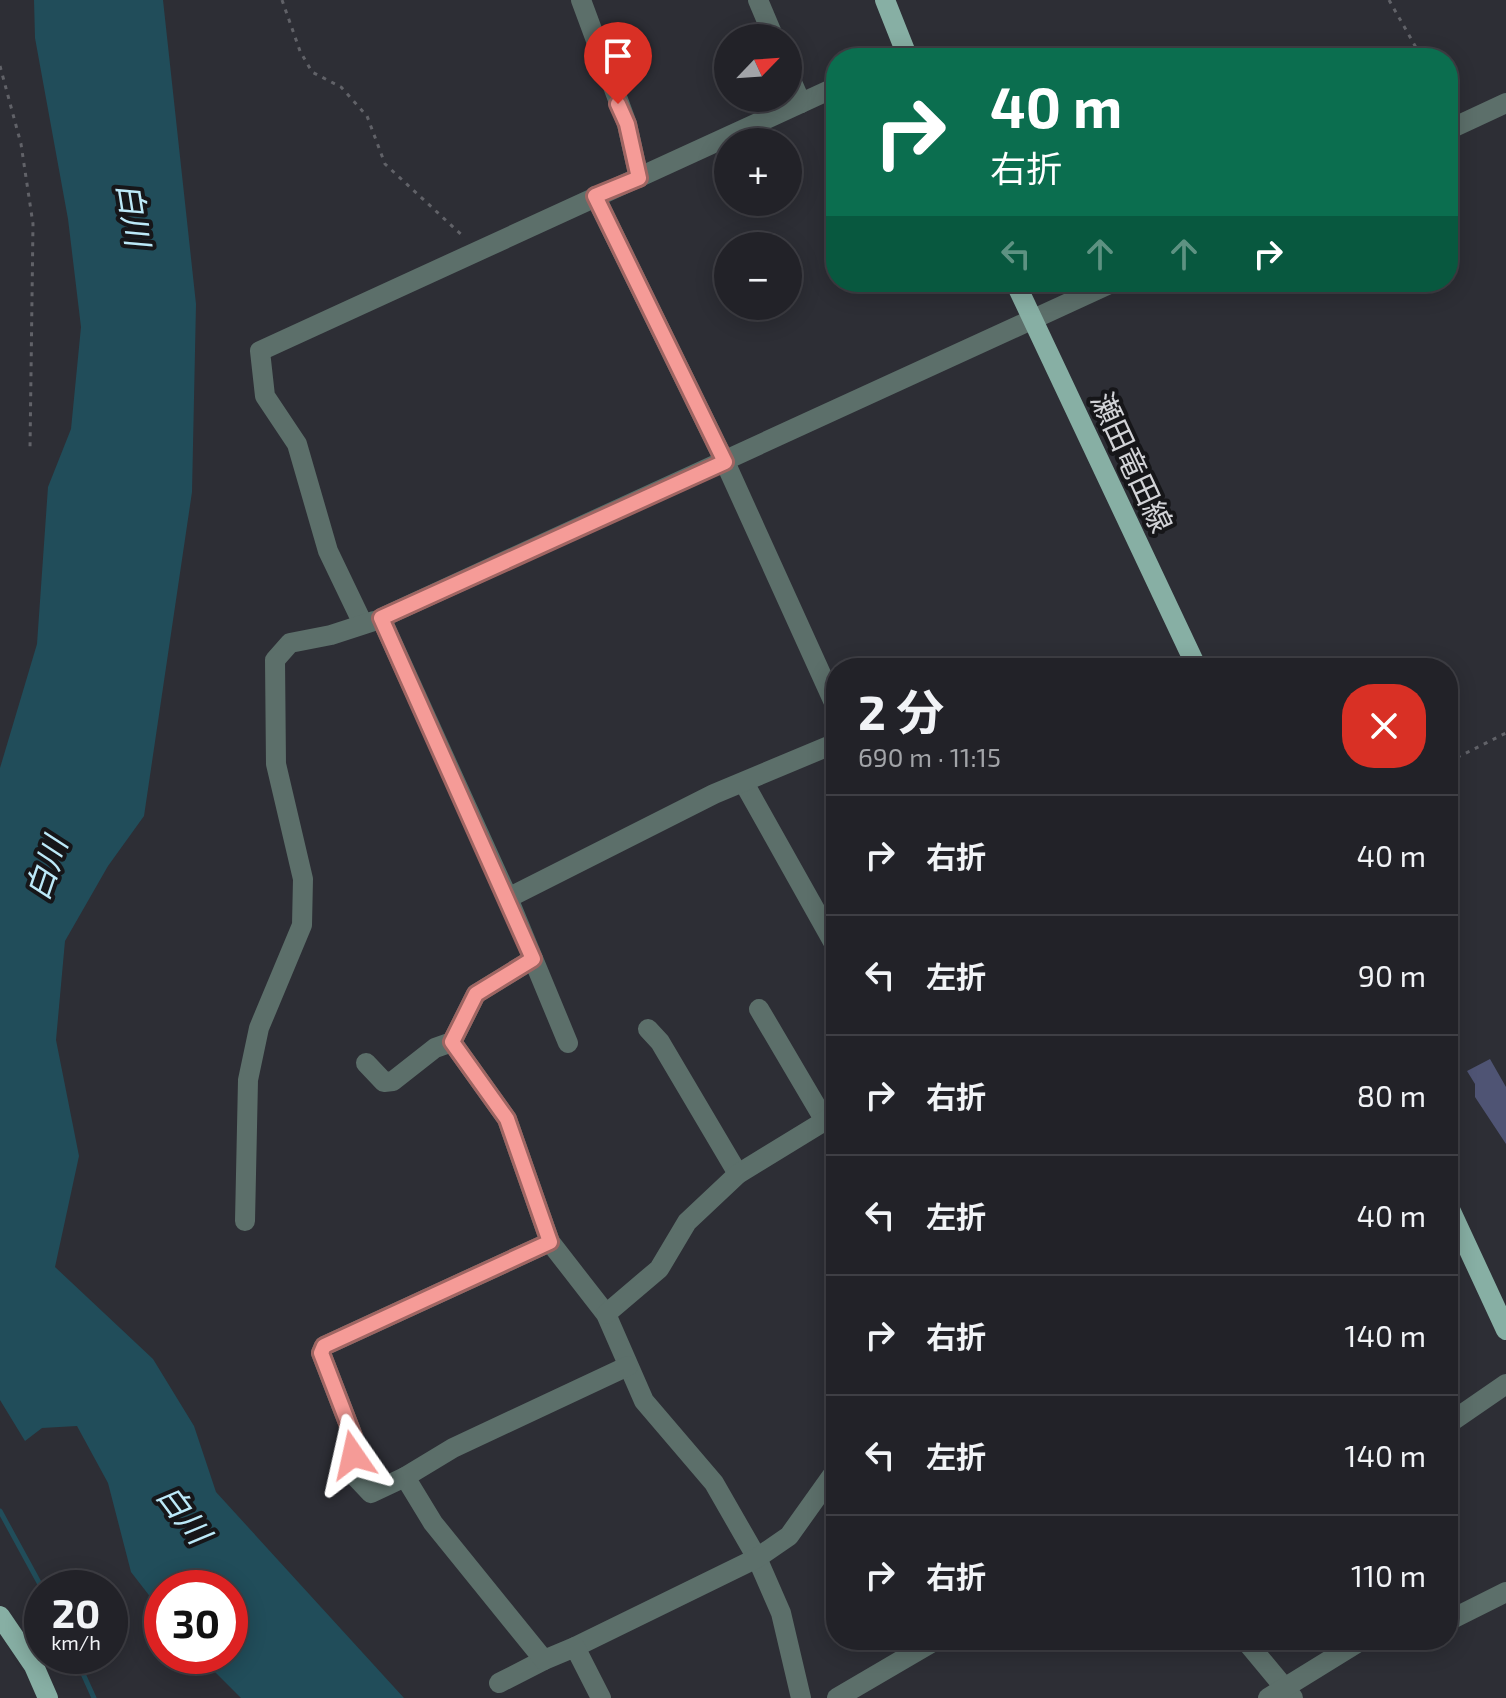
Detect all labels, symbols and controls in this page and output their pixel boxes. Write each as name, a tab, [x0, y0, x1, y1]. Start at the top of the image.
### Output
pin	[584, 22, 652, 104]
north arrow	[714, 24, 802, 112]
map controls	[714, 24, 802, 320]
icon: arrive	[596, 34, 640, 78]
text: 40 m	[990, 72, 1122, 139]
icon: right	[858, 80, 962, 184]
button: +	[714, 128, 802, 216]
text: 右折	[990, 146, 1062, 189]
water label: 白川	[111, 179, 159, 252]
button: −	[714, 232, 802, 320]
icon: left	[994, 232, 1038, 276]
icon: ahead	[1078, 232, 1122, 276]
icon: ahead	[1162, 232, 1206, 276]
icon: right	[1246, 232, 1290, 276]
street label: 瀬田竜田線	[1085, 386, 1181, 538]
text: 2 分	[858, 682, 944, 740]
button: close	[1342, 684, 1426, 768]
text: 690 m · 11:15	[858, 741, 1001, 772]
water label: 白川	[17, 829, 74, 904]
icon: right	[858, 833, 902, 877]
text: 40 m	[1356, 837, 1426, 873]
text: 右折	[926, 838, 986, 874]
icon: left	[858, 953, 902, 997]
text: 90 m	[1358, 957, 1426, 993]
text: 左折	[926, 958, 986, 994]
icon: right	[858, 1073, 902, 1117]
text: 80 m	[1357, 1077, 1426, 1113]
text: 右折	[926, 1078, 986, 1114]
icon: left	[858, 1193, 902, 1237]
text: 40 m	[1356, 1197, 1426, 1233]
text: 左折	[926, 1198, 986, 1234]
icon: right	[858, 1313, 902, 1357]
text: 140 m	[1345, 1317, 1426, 1353]
text: 右折	[926, 1318, 986, 1354]
position arrow	[311, 1413, 395, 1497]
icon: left	[858, 1433, 902, 1477]
text: 140 m	[1345, 1437, 1426, 1473]
text: 左折	[926, 1438, 986, 1474]
water label: 白川	[151, 1476, 221, 1552]
icon: right	[858, 1553, 902, 1597]
text: 110 m	[1351, 1557, 1426, 1593]
text: 右折	[926, 1558, 986, 1594]
speed limit sign: 30	[144, 1570, 248, 1674]
text: 20	[52, 1588, 100, 1636]
text: km/h	[51, 1630, 101, 1654]

